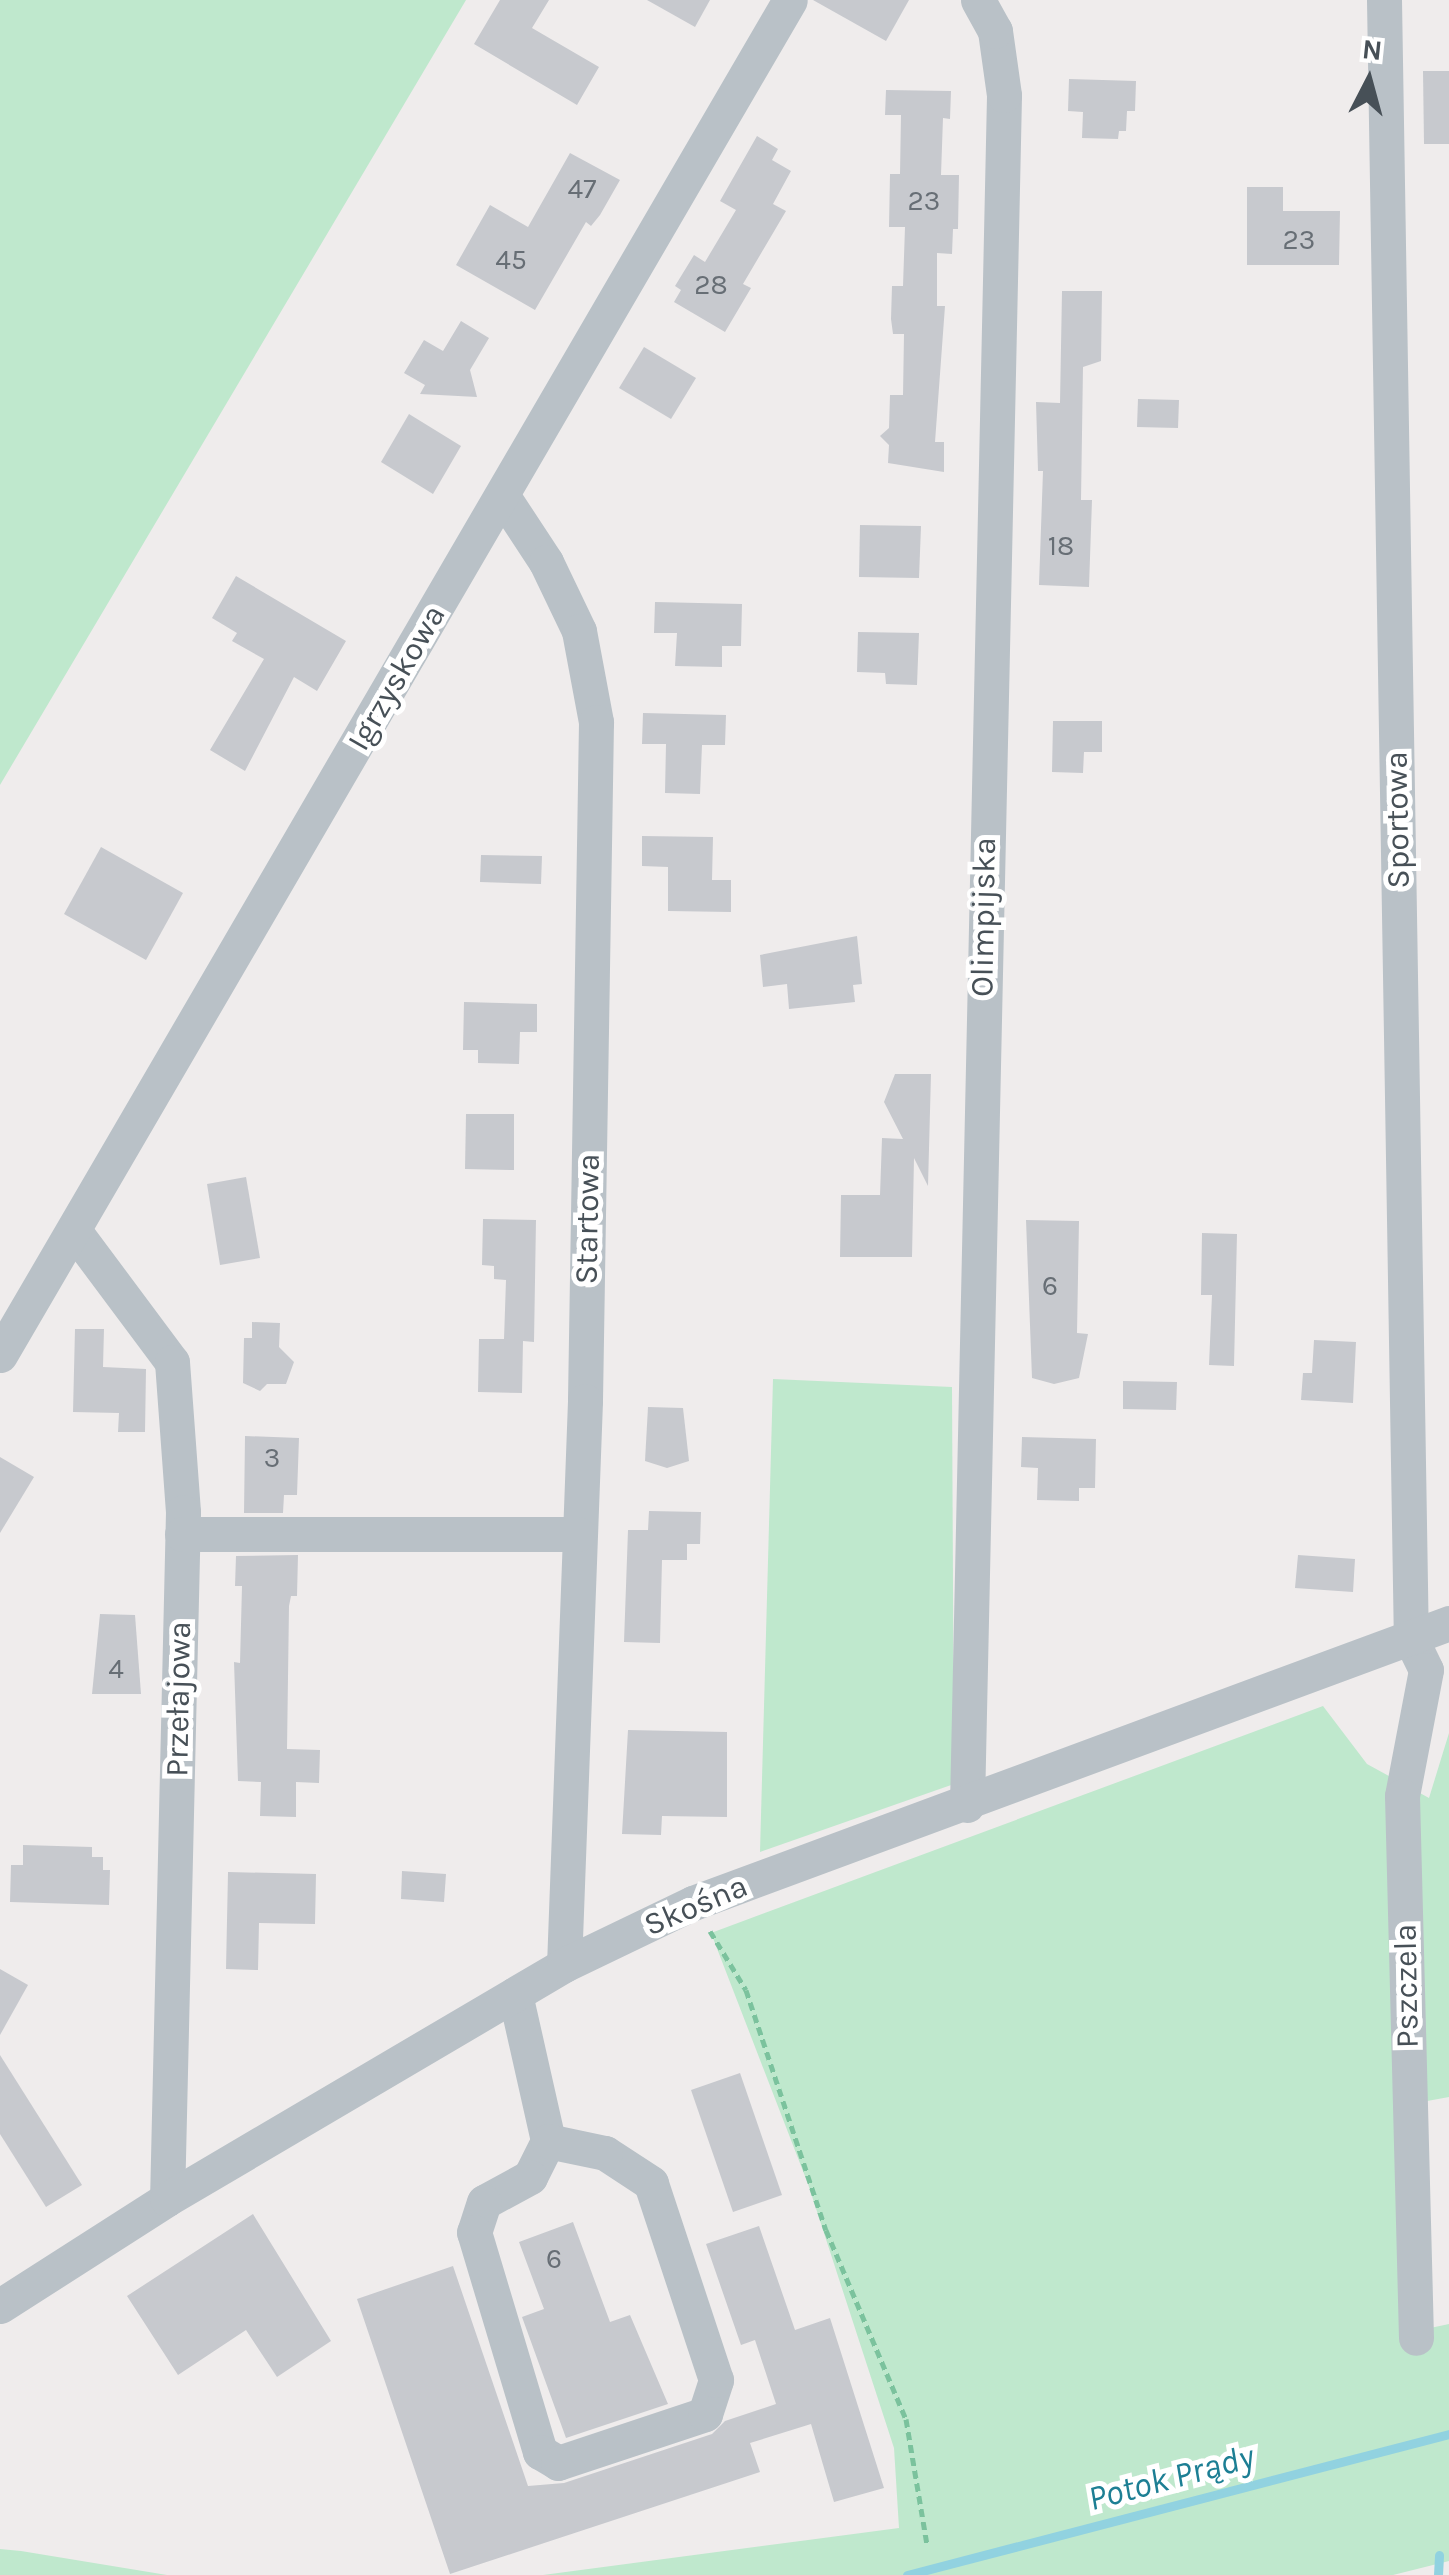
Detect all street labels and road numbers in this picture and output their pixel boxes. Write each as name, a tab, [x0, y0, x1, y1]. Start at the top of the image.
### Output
street label: Igrzyskowa	[340, 598, 454, 758]
street label: Sportowa	[1378, 751, 1418, 889]
street label: Olimpijska	[963, 837, 1005, 997]
street label: Startowa	[568, 1153, 608, 1285]
street label: Przełajowa	[158, 1621, 200, 1777]
street label: Skośna	[639, 1867, 753, 1945]
street label: Pszczela	[1387, 1923, 1427, 2049]

